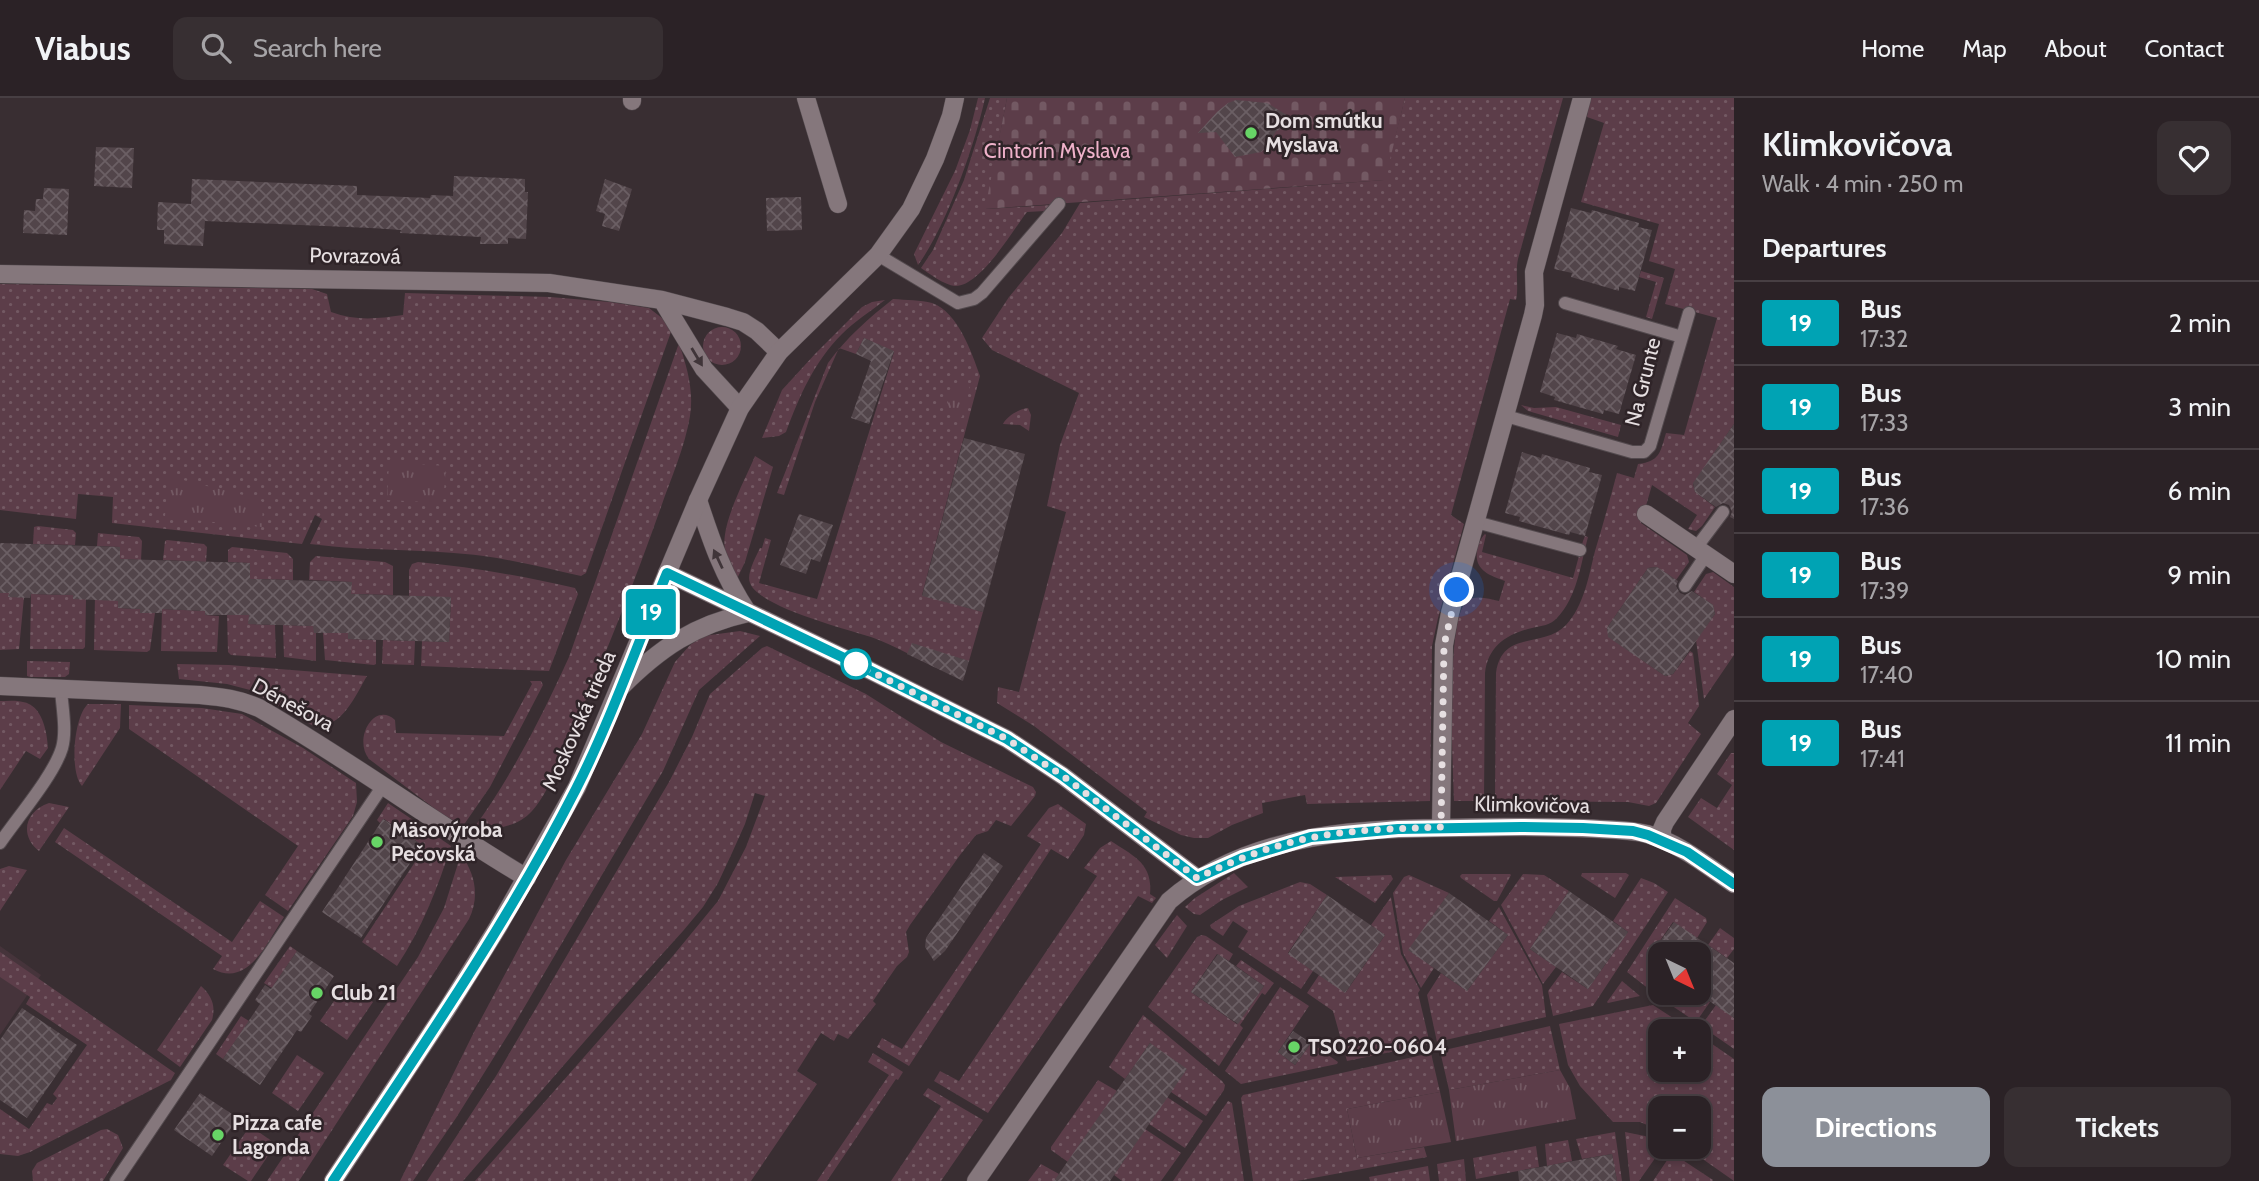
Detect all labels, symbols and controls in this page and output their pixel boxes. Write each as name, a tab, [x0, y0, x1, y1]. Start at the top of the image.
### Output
search box	[173, 17, 663, 80]
text: Viabus	[35, 28, 131, 68]
icon: search	[197, 29, 235, 67]
text: Search here	[253, 32, 382, 64]
text: Home	[1861, 34, 1924, 63]
text: Map	[1962, 34, 2007, 63]
text: About	[2045, 34, 2107, 63]
text: Contact	[2145, 34, 2224, 63]
place label: Dom smútku Myslava	[1265, 108, 1383, 157]
button: heart	[2157, 121, 2231, 195]
text: Klimkovičova	[1762, 124, 1952, 164]
marker: Dom smútku Myslava	[1243, 125, 1259, 141]
park label: Cintorín Myslava	[984, 138, 1130, 163]
text: Walk · 4 min · 250 m	[1762, 170, 1964, 198]
text: Departures	[1762, 232, 1886, 264]
street label: Povrazová	[309, 242, 401, 269]
text: Bus	[1860, 293, 1901, 325]
text: 2 min	[2169, 307, 2231, 339]
text: 19	[1789, 308, 1812, 337]
text: 17:32	[1860, 325, 1908, 353]
street label: Na Grunte	[1619, 335, 1666, 429]
one-way arrow	[691, 348, 703, 367]
text: Bus	[1860, 377, 1901, 409]
text: 3 min	[2168, 391, 2231, 423]
text: 19	[1789, 392, 1812, 421]
text: 17:33	[1860, 409, 1909, 437]
text: Bus	[1860, 461, 1901, 493]
text: 6 min	[2168, 475, 2231, 507]
text: 19	[1789, 476, 1812, 505]
text: 17:36	[1860, 493, 1909, 521]
text: Bus	[1860, 545, 1901, 577]
one-way arrow	[712, 549, 724, 569]
text: 9 min	[2168, 559, 2231, 591]
text: 19	[1789, 560, 1812, 589]
your location	[1439, 572, 1474, 607]
text: 17:39	[1860, 577, 1909, 605]
line badge: 19	[620, 589, 682, 635]
text: 19	[640, 597, 662, 626]
text: Bus	[1860, 629, 1901, 661]
text: 10 min	[2156, 643, 2231, 675]
text: 19	[1789, 644, 1812, 673]
street label: Moskovská trieda	[536, 647, 621, 795]
unlabelled marker	[841, 649, 871, 679]
text: 17:40	[1860, 661, 1913, 689]
street label: Dénešova	[248, 673, 338, 736]
text: Bus	[1860, 713, 1901, 745]
text: 11 min	[2165, 727, 2231, 759]
text: 19	[1789, 728, 1812, 757]
text: 17:41	[1860, 745, 1905, 773]
street label: Klimkovičova	[1474, 791, 1590, 818]
place label: Mäsovýroba Pečovská	[391, 817, 503, 866]
marker: Mäsovýroba Pečovská	[369, 834, 385, 850]
north arrow	[1648, 942, 1712, 1004]
map controls	[1648, 942, 1711, 1159]
place label: Club 21	[331, 980, 396, 1005]
marker: Club 21	[309, 985, 325, 1001]
button: +	[1648, 1019, 1711, 1082]
place label: TS0220-0604	[1308, 1034, 1447, 1059]
marker: TS0220-0604	[1286, 1039, 1302, 1055]
button: Directions	[1762, 1087, 1990, 1167]
button: Tickets	[2004, 1087, 2231, 1167]
button: −	[1648, 1096, 1711, 1159]
place label: Pizza cafe Lagonda	[232, 1110, 322, 1159]
marker: Pizza cafe Lagonda	[210, 1127, 226, 1143]

